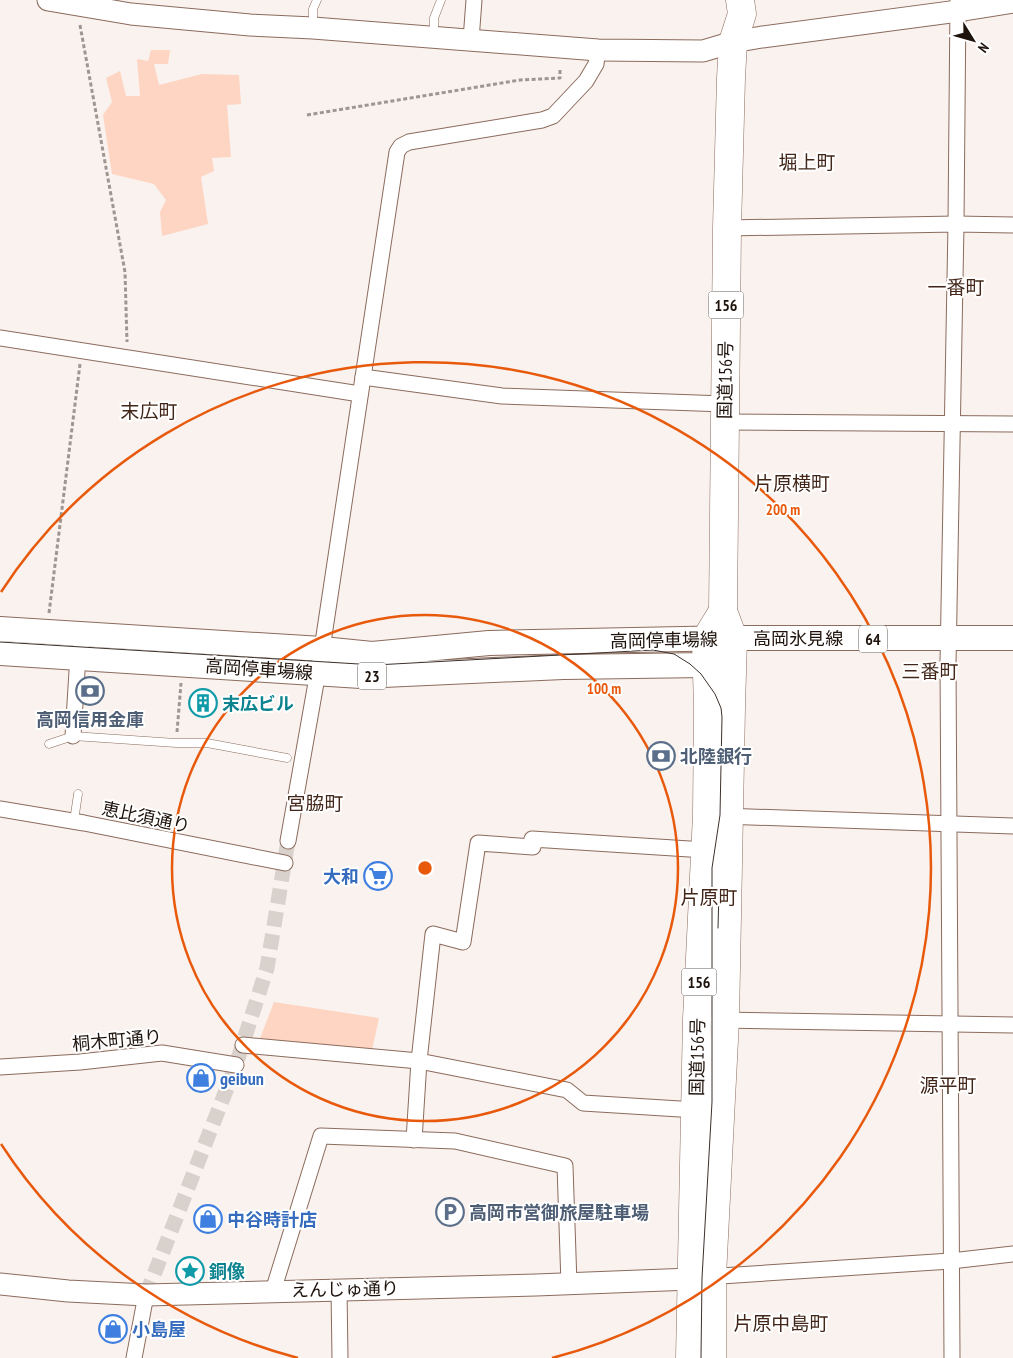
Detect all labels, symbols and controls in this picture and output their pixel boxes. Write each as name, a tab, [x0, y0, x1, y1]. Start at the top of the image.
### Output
north arrow	[948, 15, 998, 65]
text: N	[974, 39, 993, 56]
district label: 堀上町	[778, 150, 836, 174]
district label: 一番町	[927, 275, 985, 299]
road number: 156	[708, 292, 744, 318]
street label: 国道156号	[713, 341, 737, 419]
district label: 末広町	[120, 399, 178, 423]
district label: 片原横町	[754, 471, 830, 495]
text: 200 m	[766, 500, 800, 519]
road number: 64	[859, 626, 887, 652]
street label: 高岡氷見線	[753, 627, 843, 650]
street label: 高岡停車場線	[610, 628, 718, 652]
street label: 高岡停車場線	[204, 654, 314, 684]
district label: 三番町	[901, 659, 959, 683]
road number: 23	[358, 662, 386, 689]
bank icon: 高岡信用金庫	[75, 676, 105, 706]
text: 100 m	[587, 679, 621, 698]
building icon: 末広ビル	[188, 688, 218, 718]
place label: 末広ビル	[222, 692, 294, 715]
place label: 高岡信用金庫	[36, 708, 144, 731]
bank icon: 北陸銀行	[646, 741, 676, 771]
place label: 北陸銀行	[680, 745, 752, 768]
district label: 宮脇町	[286, 791, 344, 815]
street label: 恵比須通り	[100, 796, 192, 838]
centre of rings	[416, 859, 434, 877]
supermarket icon: 大和	[363, 861, 393, 891]
place label: 大和	[323, 865, 359, 888]
district label: 片原町	[680, 885, 738, 909]
road number: 156	[682, 969, 716, 996]
street label: 国道156号	[685, 1018, 709, 1096]
street label: 桐木町通り	[71, 1025, 163, 1055]
shop icon: geibun	[186, 1063, 216, 1093]
place label: geibun	[220, 1067, 264, 1090]
district label: 源平町	[919, 1073, 977, 1097]
parking icon: 高岡市営御旅屋駐車場	[435, 1197, 465, 1227]
place label: 高岡市営御旅屋駐車場	[469, 1201, 649, 1224]
shop icon: 中谷時計店	[193, 1204, 223, 1234]
place label: 中谷時計店	[227, 1208, 317, 1231]
place icon: 銅像	[175, 1256, 205, 1286]
place label: 銅像	[208, 1260, 245, 1283]
street label: えんじゅ通り	[291, 1277, 399, 1301]
district label: 片原中島町	[733, 1311, 829, 1335]
shop icon: 小島屋	[98, 1314, 128, 1344]
place label: 小島屋	[132, 1318, 186, 1341]

